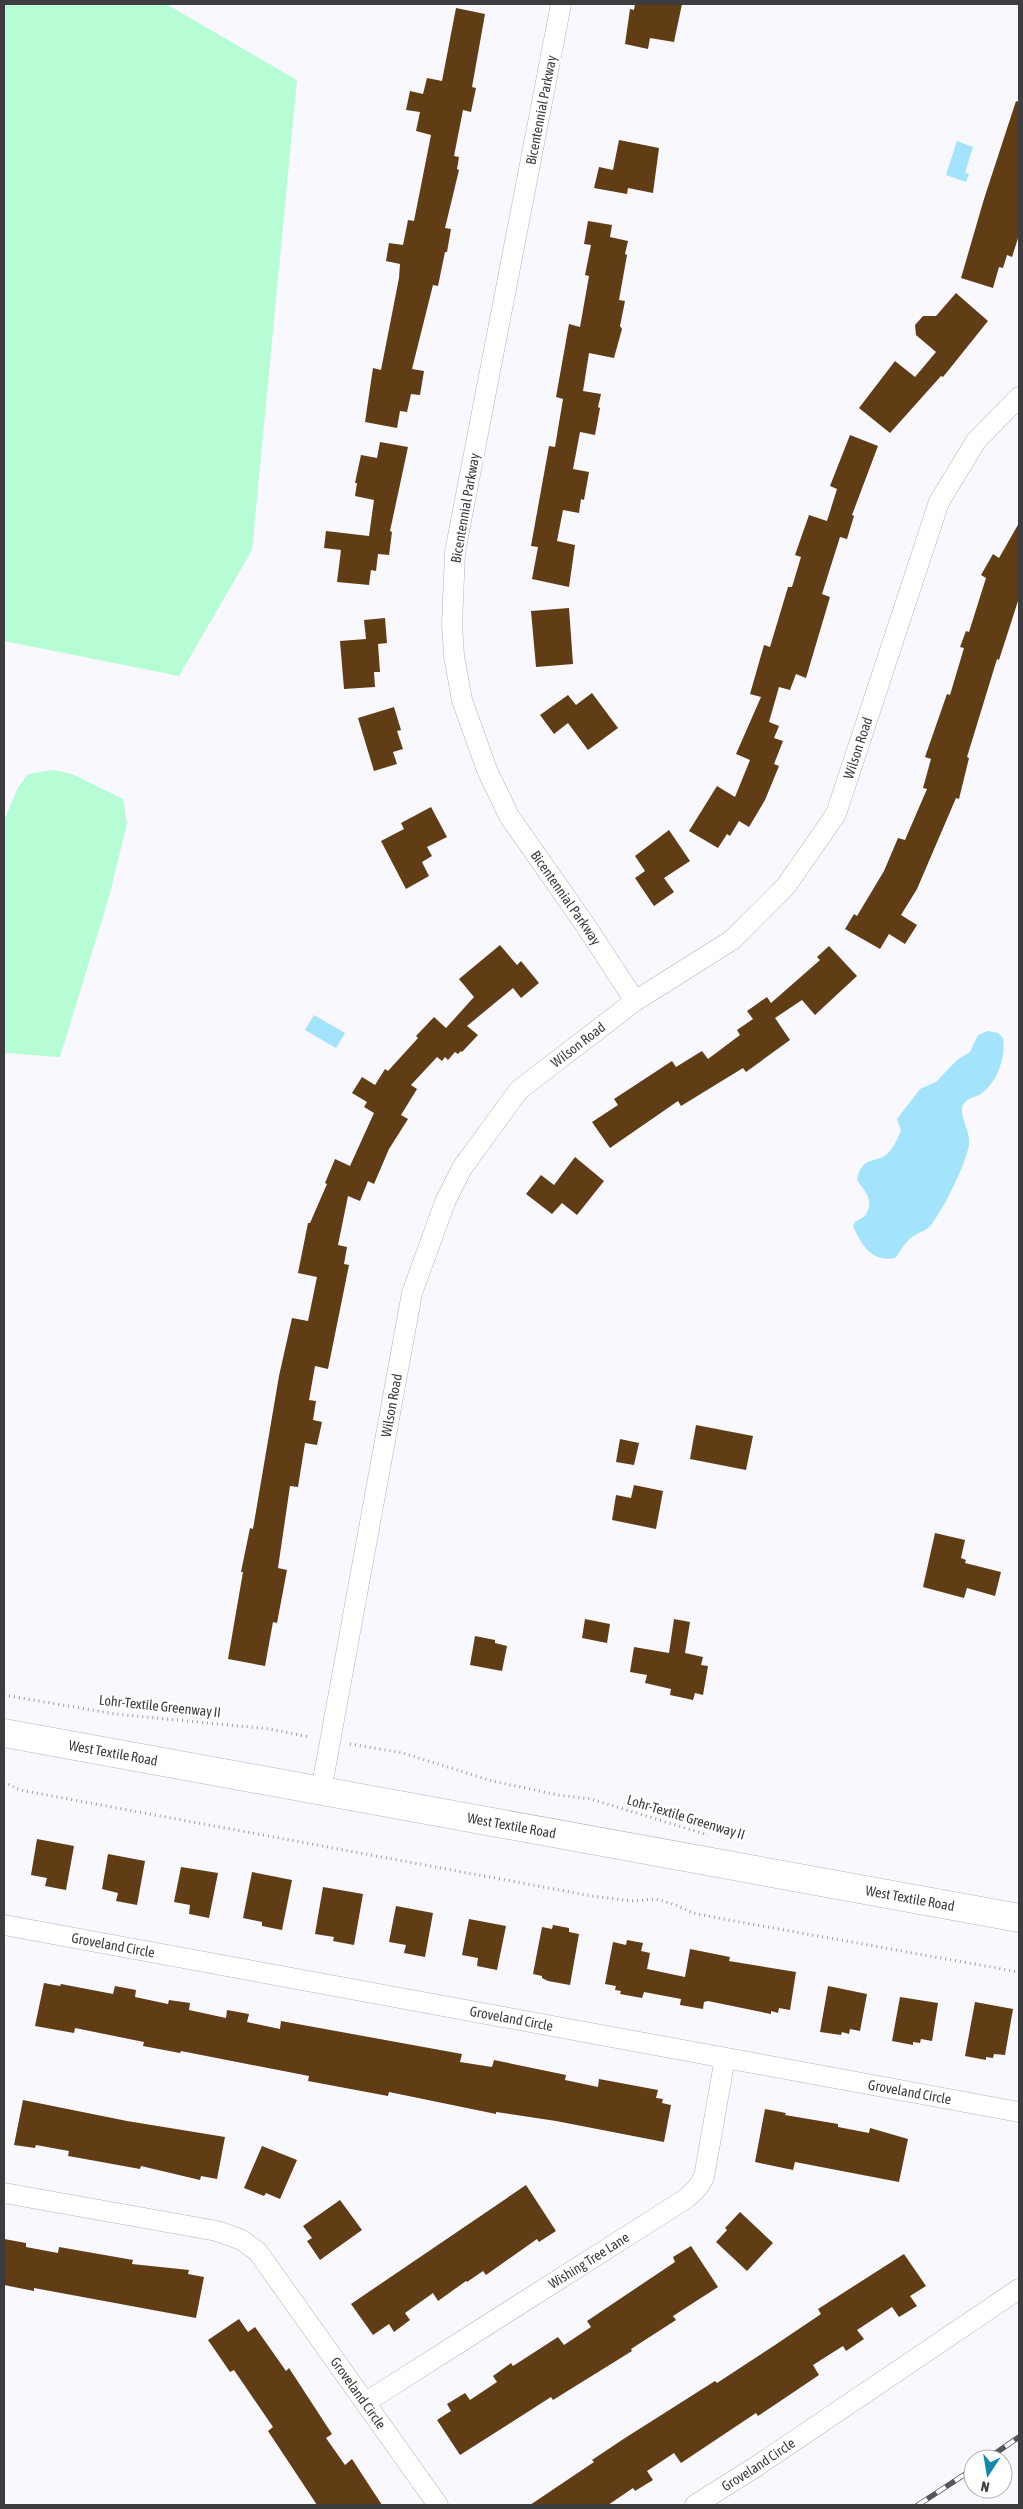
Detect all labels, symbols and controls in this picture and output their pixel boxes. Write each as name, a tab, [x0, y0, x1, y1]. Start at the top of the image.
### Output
street label: Bicentennial Parkway	[523, 54, 560, 166]
street label: Bicentennial Parkway	[447, 452, 483, 564]
street label: Wilson Road	[840, 715, 875, 781]
street label: Bicentennial Parkway	[528, 847, 604, 948]
street label: Wilson Road	[548, 1019, 608, 1071]
street label: Wilson Road	[378, 1372, 405, 1438]
street label: Lohr-Textile Greenway II	[98, 1692, 222, 1720]
street label: West Textile Road	[67, 1737, 159, 1769]
street label: Lohr-Textile Greenway II	[625, 1791, 747, 1843]
street label: West Textile Road	[466, 1810, 557, 1841]
street label: West Textile Road	[864, 1882, 956, 1914]
street label: Groveland Circle	[70, 1930, 156, 1961]
street label: Groveland Circle	[468, 2003, 554, 2034]
street label: Groveland Circle	[867, 2076, 953, 2107]
street label: Wishing Tree Lane	[546, 2229, 632, 2292]
street label: Groveland Circle	[327, 2354, 389, 2432]
street label: Groveland Circle	[718, 2435, 798, 2494]
north arrow	[963, 2449, 1013, 2499]
text: N	[980, 2478, 991, 2495]

